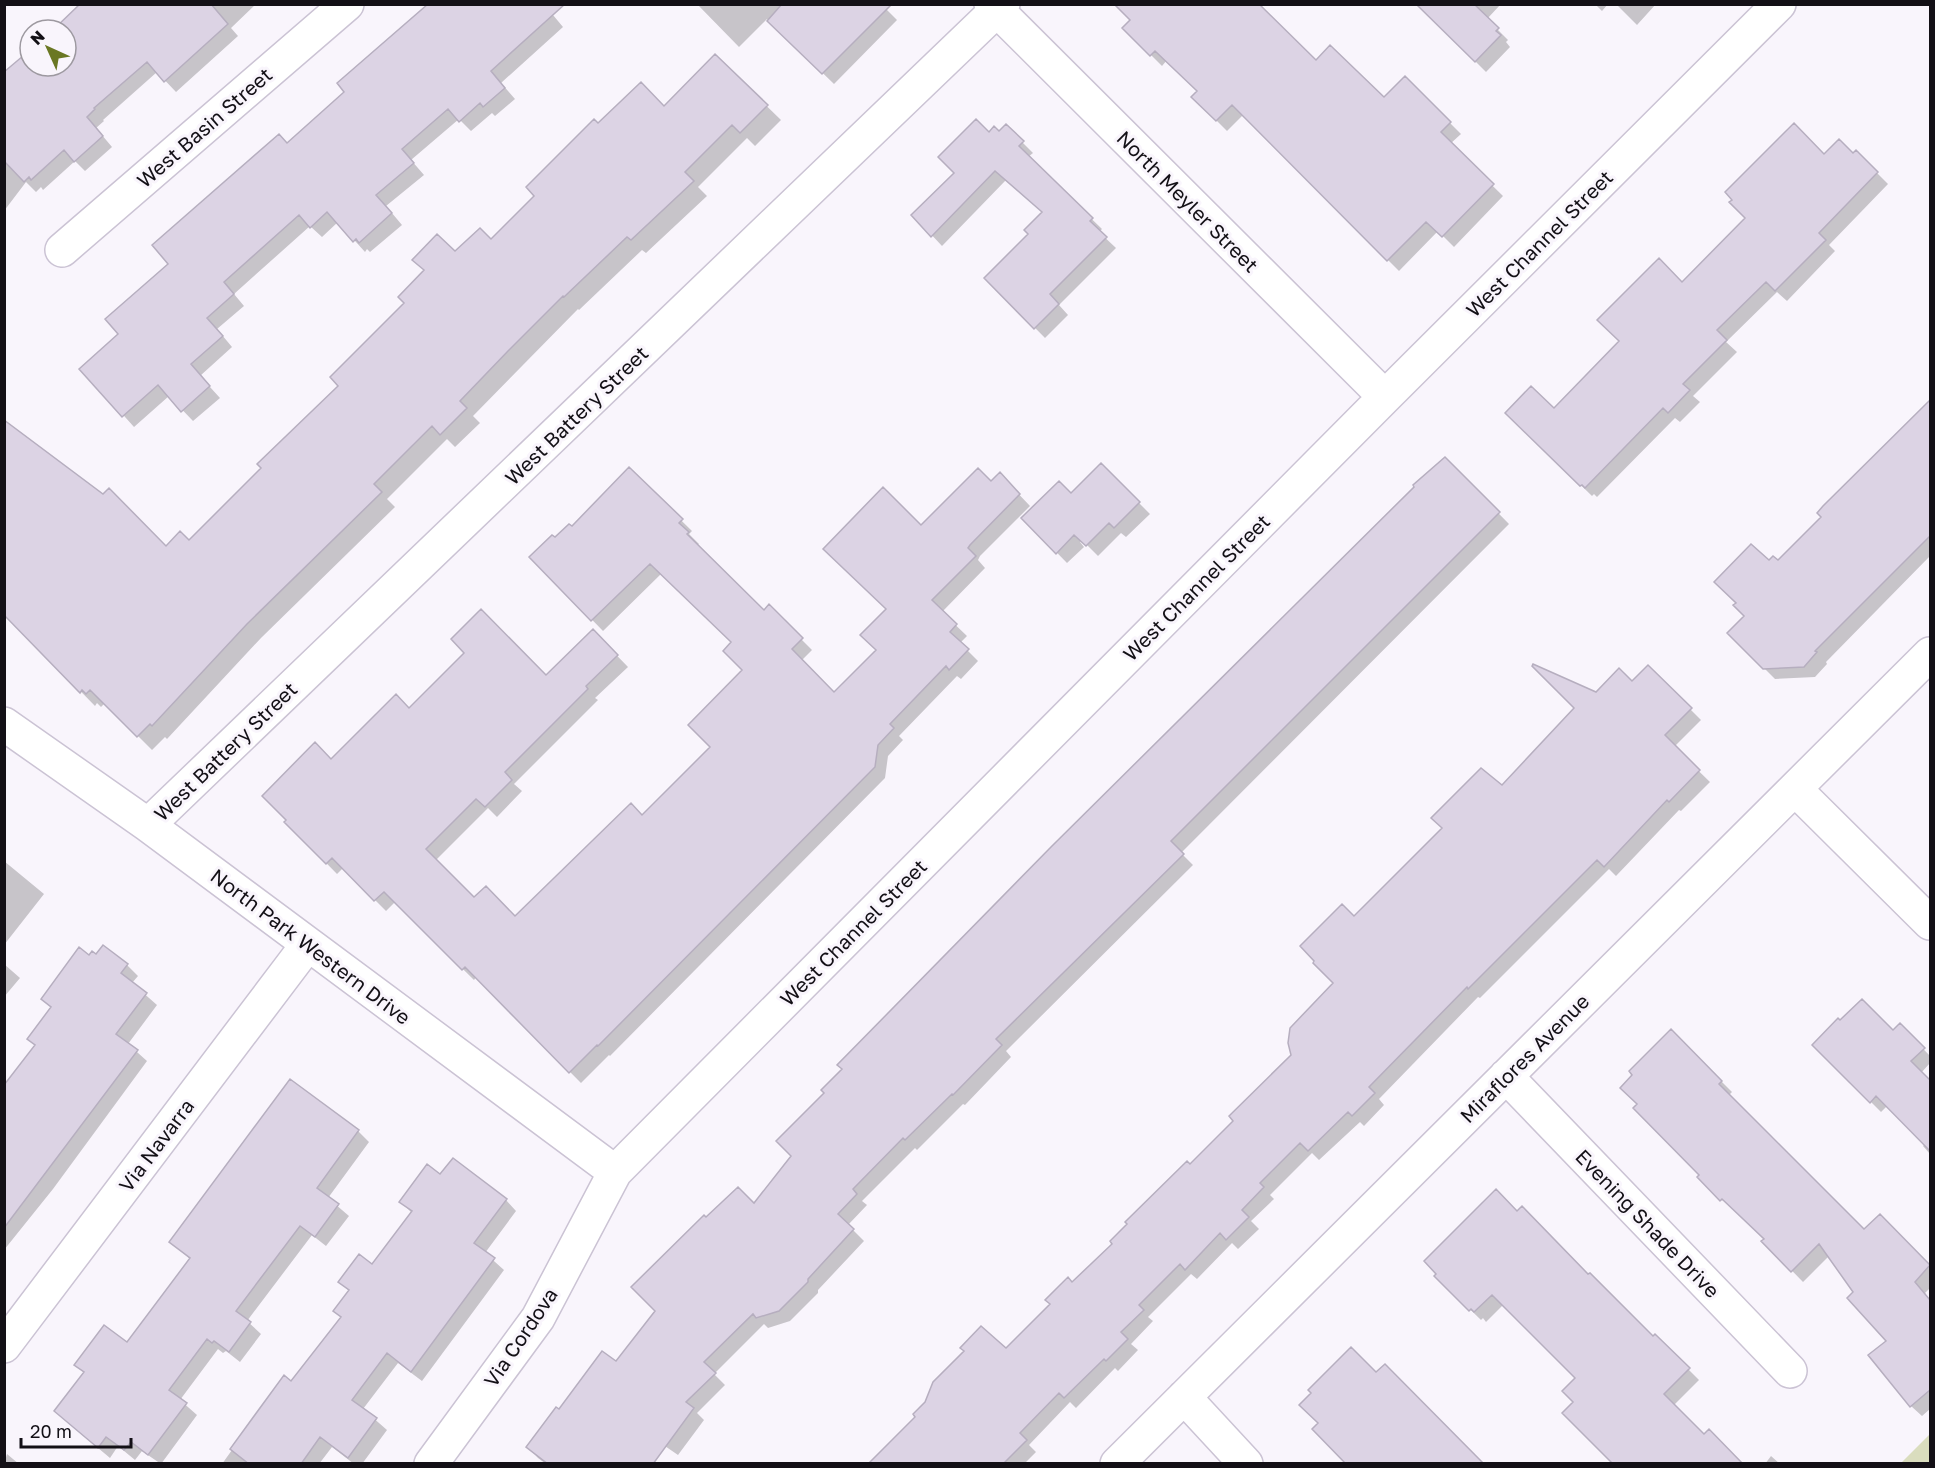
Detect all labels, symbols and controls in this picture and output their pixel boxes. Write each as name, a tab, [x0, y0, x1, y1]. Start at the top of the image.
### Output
north arrow	[18, 18, 78, 78]
text: N	[26, 26, 49, 49]
street label: West Basin Street	[132, 62, 276, 192]
street label: North Meyler Street	[1112, 125, 1264, 277]
street label: West Channel Street	[1461, 165, 1617, 321]
street label: West Battery Street	[500, 341, 652, 489]
street label: West Channel Street	[1118, 509, 1274, 665]
street label: West Battery Street	[149, 677, 301, 825]
street label: West Channel Street	[775, 854, 931, 1010]
street label: North Park Western Drive	[206, 863, 416, 1029]
street label: Miraflores Avenue	[1455, 989, 1593, 1127]
street label: Via Navarra	[113, 1094, 199, 1196]
street label: Evening Shade Drive	[1571, 1144, 1725, 1302]
street label: Via Cordova	[478, 1283, 562, 1391]
scale bar	[21, 1411, 130, 1449]
text: 20 m	[30, 1420, 72, 1442]

